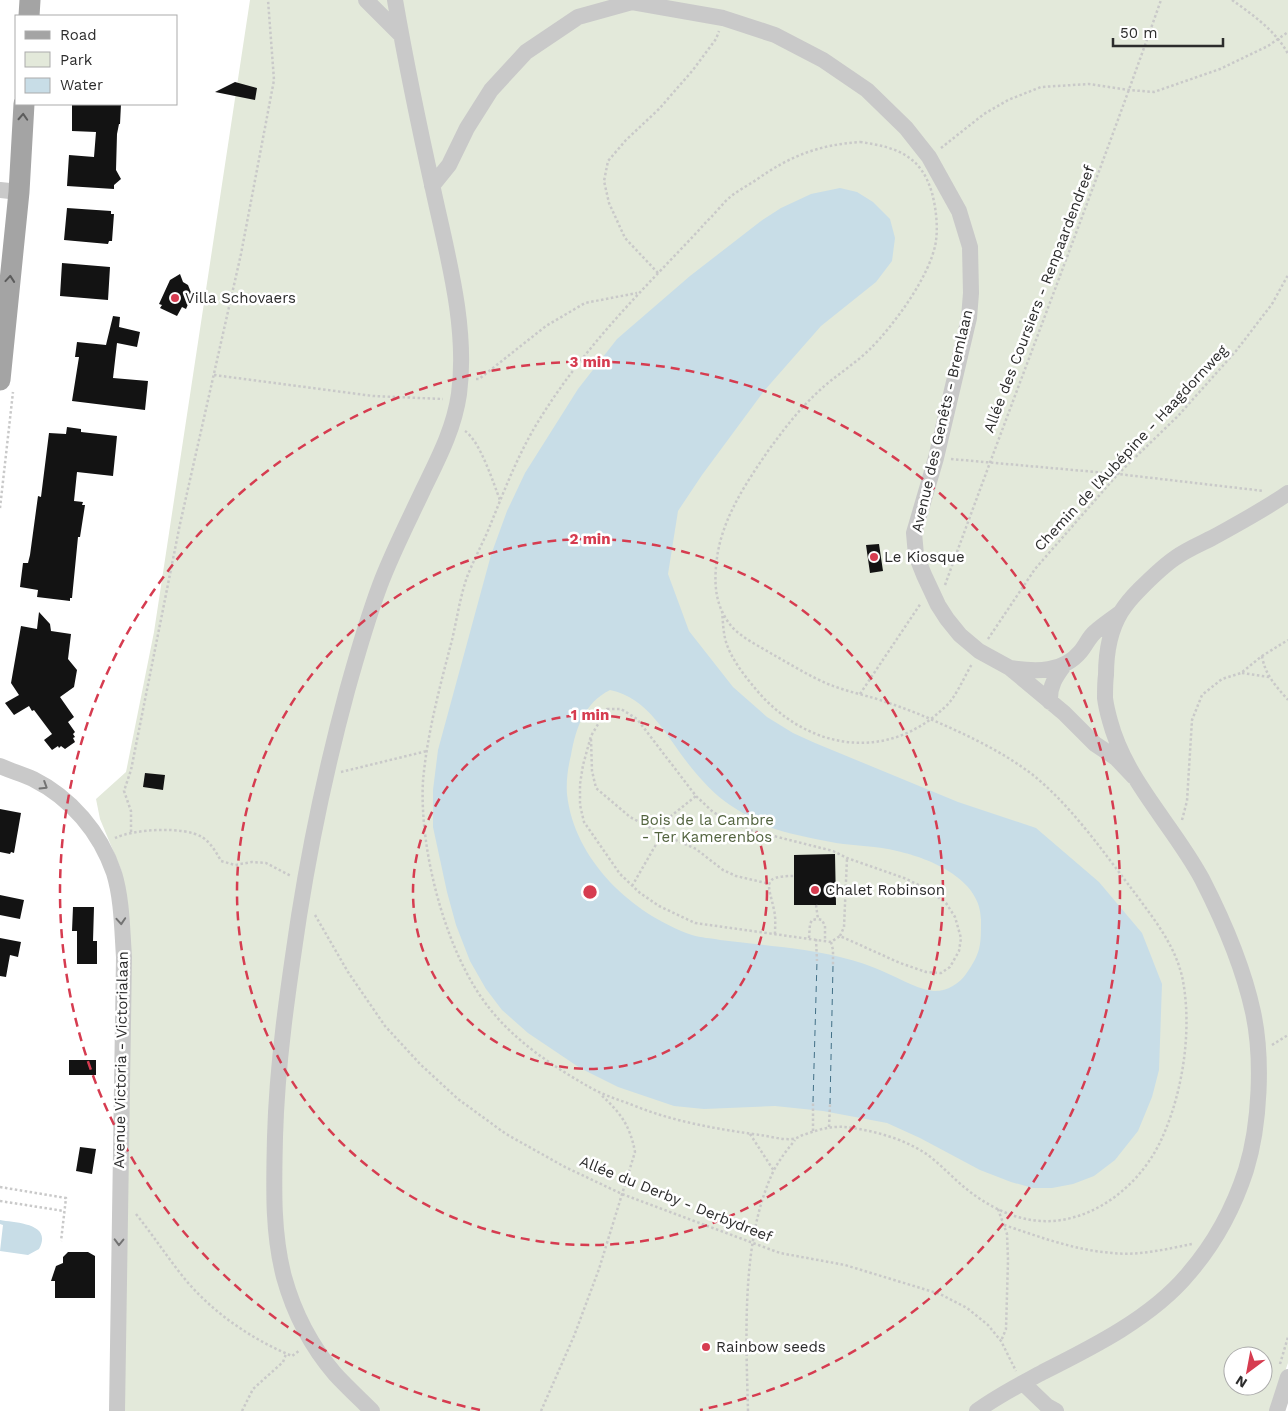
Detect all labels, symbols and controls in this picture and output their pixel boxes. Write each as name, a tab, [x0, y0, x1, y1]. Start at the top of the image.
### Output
legend	[15, 15, 178, 105]
scale bar	[1113, 15, 1223, 47]
text: 50 m	[1120, 24, 1157, 42]
text: Road	[60, 26, 97, 44]
text: Park	[60, 51, 93, 69]
text: Water	[60, 76, 103, 94]
one-way arrow	[18, 113, 29, 121]
street label: Allée des Coursiers - Renpaardendreef	[980, 163, 1098, 435]
one-way arrow	[5, 275, 16, 283]
place label: Villa Schovaers	[185, 289, 296, 307]
marker: Villa Schovaers	[169, 292, 181, 304]
street label: Avenue des Genêts - Bremlaan	[908, 308, 976, 534]
street label: Chemin de l'Aubépine - Haagdornweg	[1031, 341, 1231, 555]
text: 3 min	[570, 353, 610, 371]
text: 2 min	[569, 530, 611, 548]
place label: Le Kiosque	[884, 548, 965, 566]
marker: Le Kiosque	[868, 551, 880, 563]
text: 1 min	[571, 706, 609, 724]
one-way arrow	[39, 780, 48, 790]
park label: Bois de la Cambre - Ter Kamerenbos	[640, 811, 774, 846]
place label: Chalet Robinson	[825, 881, 945, 899]
centre of rings	[581, 883, 599, 901]
marker: Chalet Robinson	[809, 884, 821, 896]
one-way arrow	[116, 917, 127, 925]
street label: Avenue Victoria - Victorialaan	[110, 951, 132, 1169]
street label: Allée du Derby - Derbydreef	[577, 1152, 775, 1246]
one-way arrow	[114, 1238, 124, 1246]
place label: Rainbow seeds	[716, 1338, 826, 1356]
marker: Rainbow seeds	[700, 1341, 712, 1353]
north arrow	[1223, 1346, 1273, 1396]
text: N	[1232, 1372, 1250, 1392]

